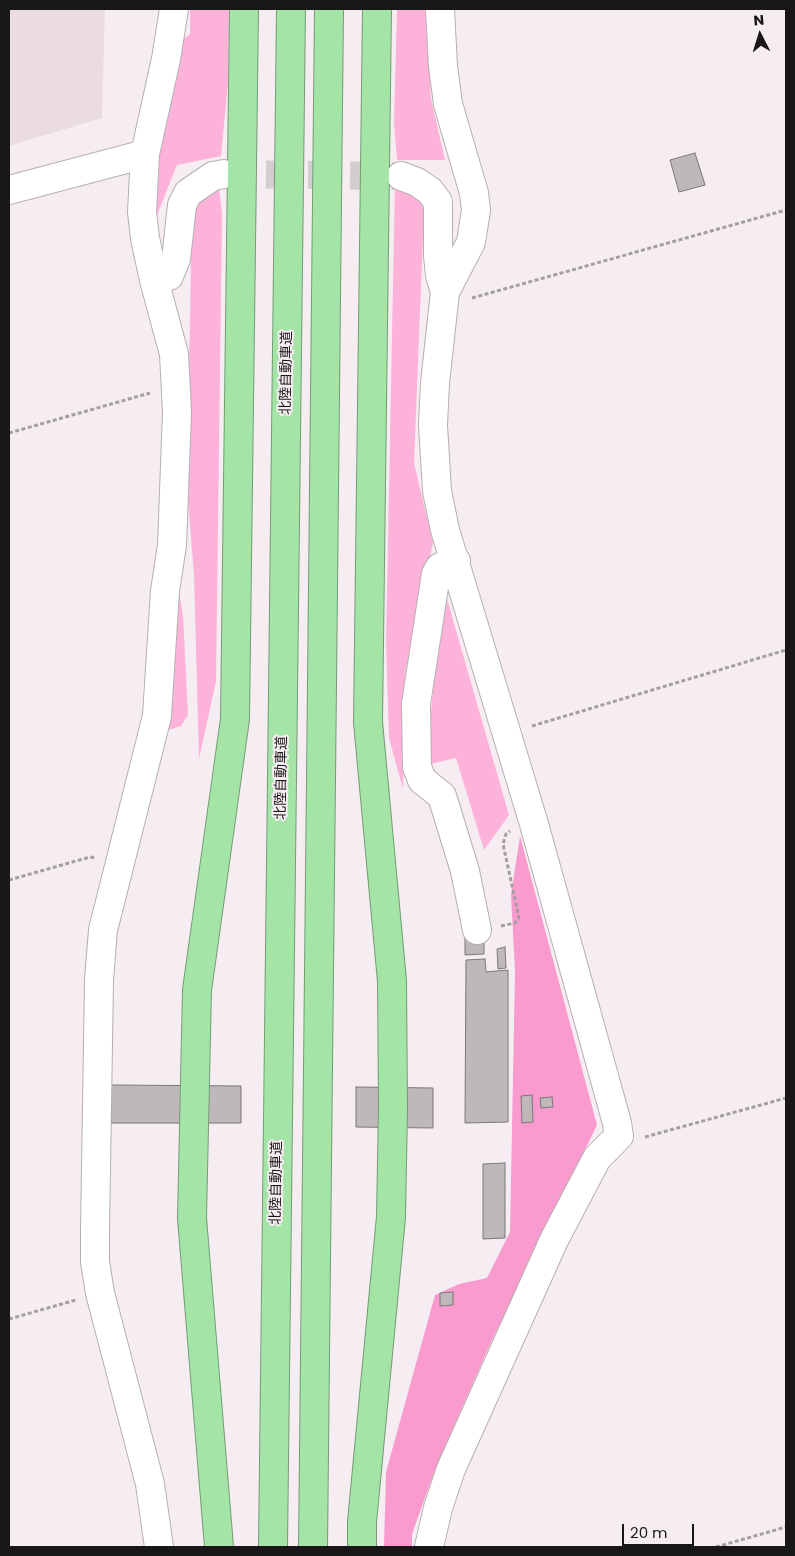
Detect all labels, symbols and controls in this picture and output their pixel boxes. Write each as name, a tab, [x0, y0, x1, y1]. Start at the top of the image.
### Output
north arrow	[735, 10, 785, 60]
text: N	[753, 10, 765, 30]
street label: 北陸自動車道	[278, 331, 296, 415]
street label: 北陸自動車道	[273, 736, 291, 820]
street label: 北陸自動車道	[268, 1141, 286, 1225]
scale bar	[625, 1514, 698, 1546]
text: 20 m	[630, 1522, 668, 1543]

